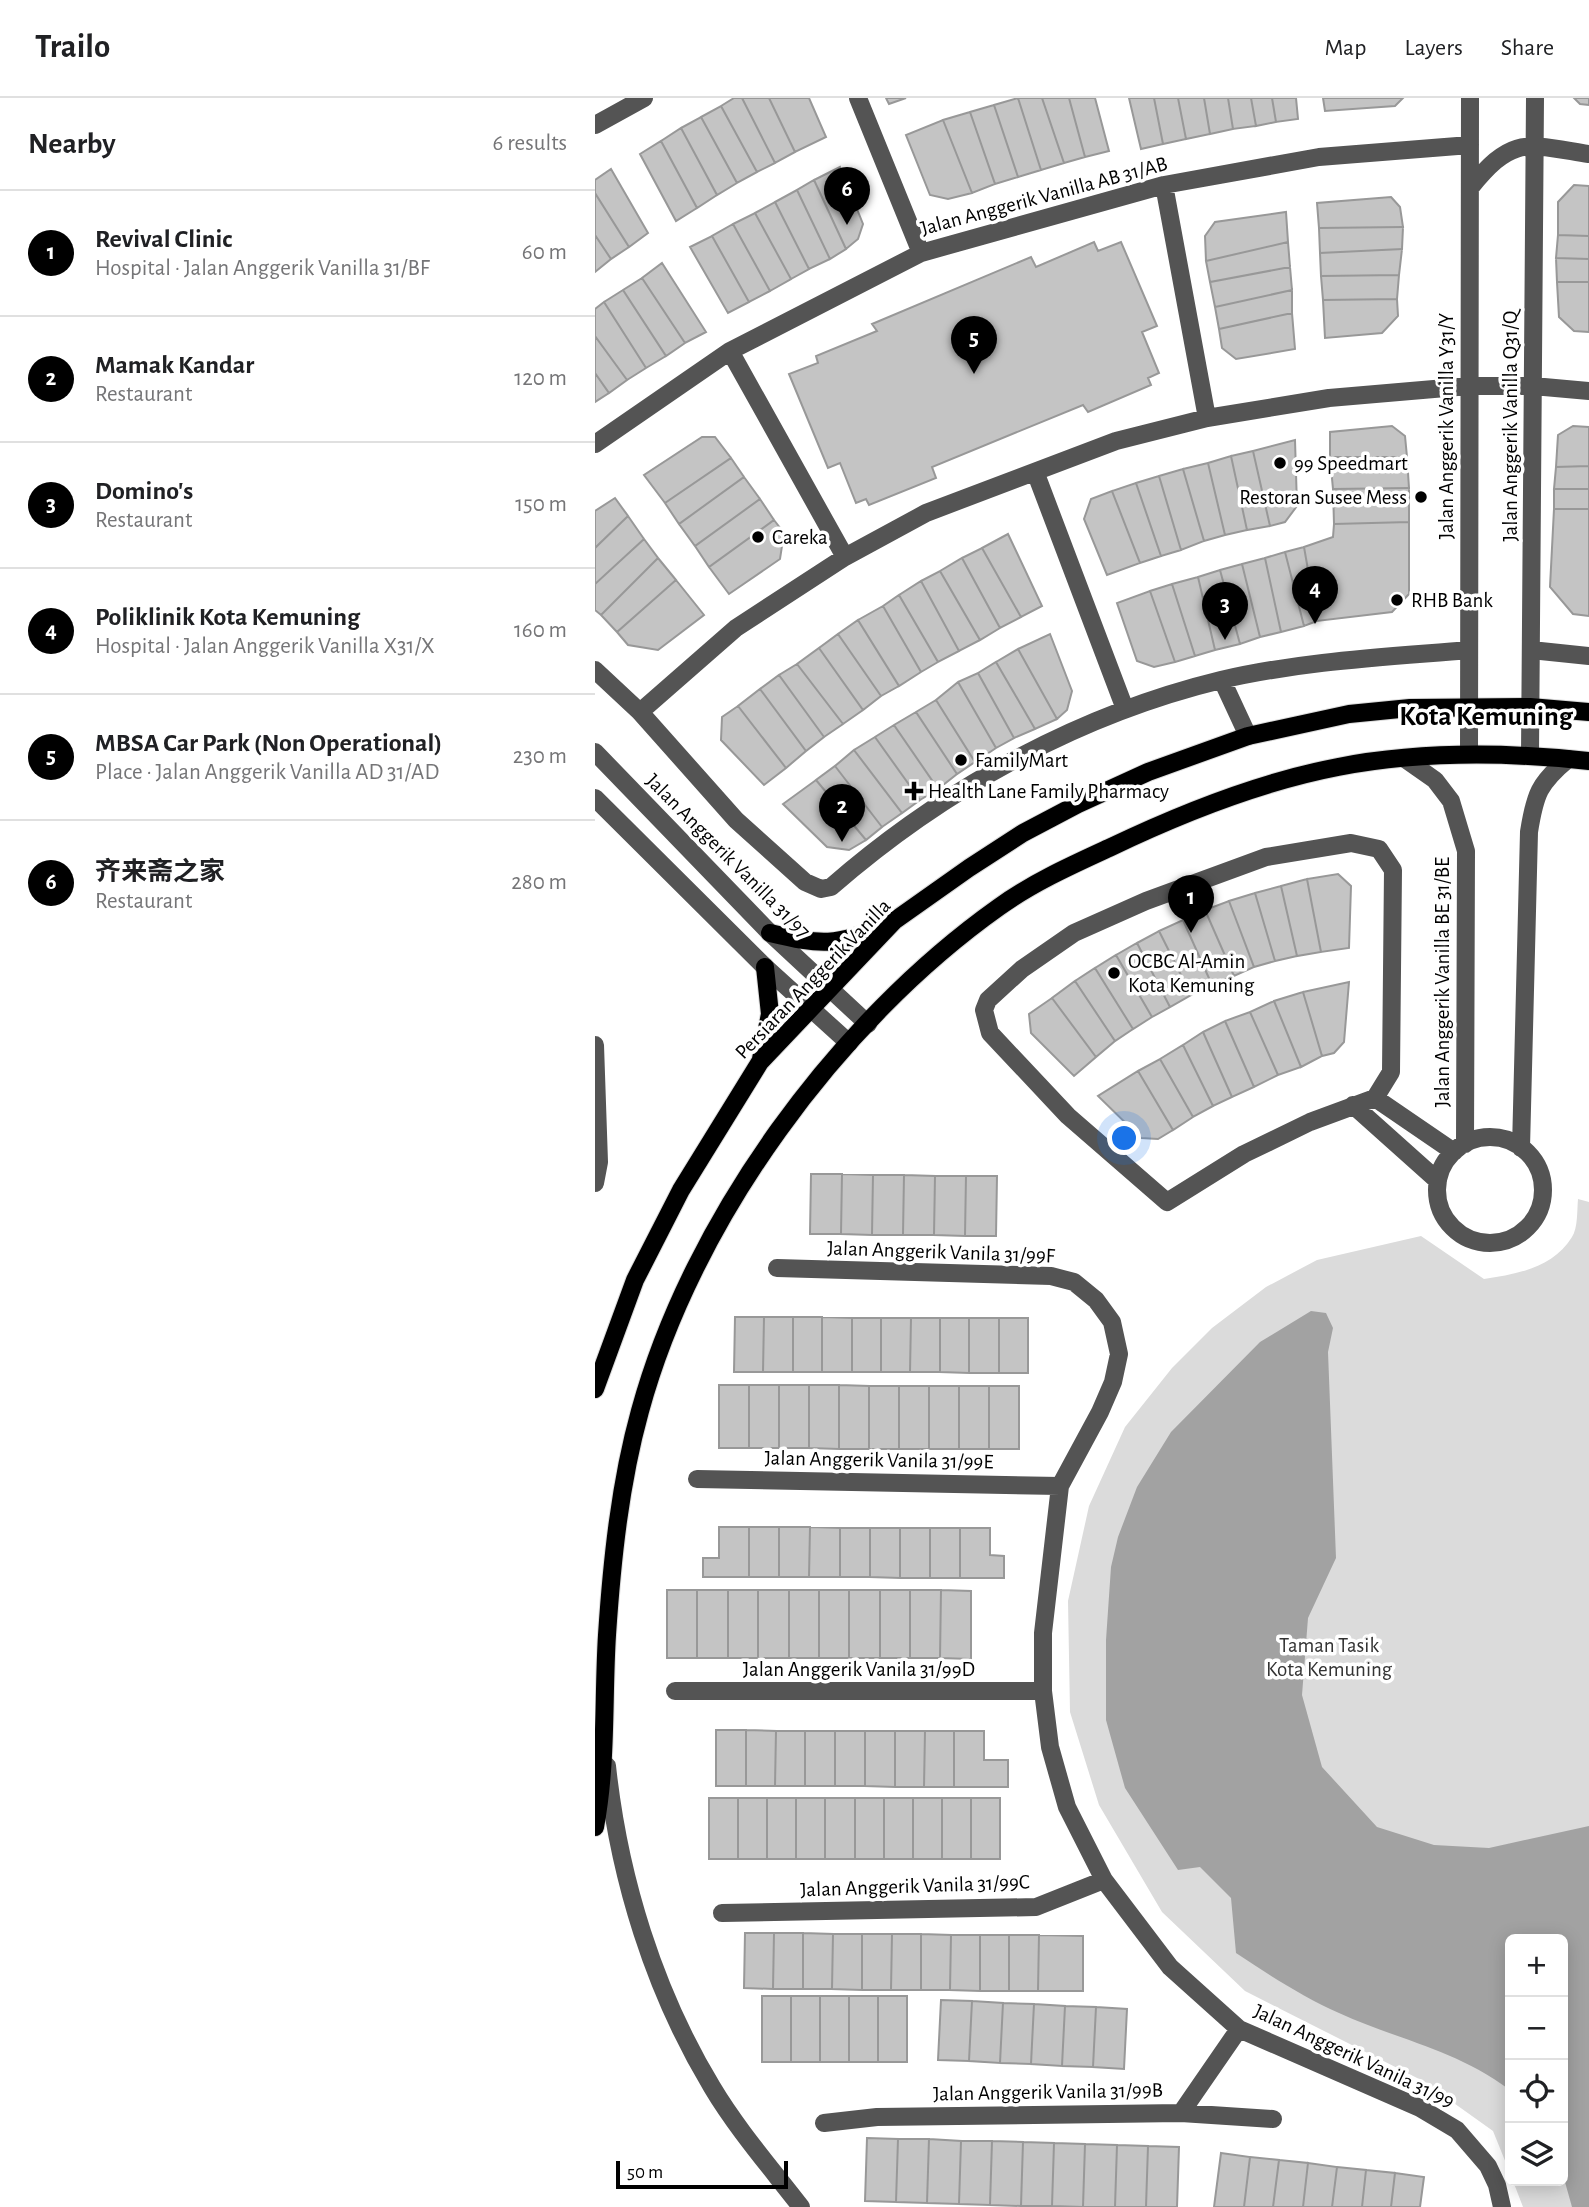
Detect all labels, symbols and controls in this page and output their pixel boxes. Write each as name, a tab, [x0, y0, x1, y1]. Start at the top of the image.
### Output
text: Trailo	[35, 31, 110, 64]
text: Map	[1324, 36, 1366, 60]
text: Layers	[1404, 36, 1463, 60]
text: Share	[1501, 36, 1554, 60]
text: Nearby	[28, 129, 116, 159]
text: 6 results	[493, 132, 567, 155]
street label: Jalan Anggerik Vanilla AB 31/AB	[918, 153, 1170, 239]
pin: 6	[824, 167, 870, 225]
text: Revival Clinic	[95, 226, 232, 252]
text: 1	[47, 241, 55, 264]
text: 60 m	[522, 241, 567, 264]
text: Hospital · Jalan Anggerik Vanilla 31/BF	[95, 257, 430, 280]
street label: Jalan Anggerik Vanilla Q31/Q	[1500, 308, 1521, 541]
street label: Jalan Anggerik Vanilla Y31/Y	[1436, 313, 1457, 539]
pin: 5	[951, 316, 997, 374]
text: Mamak Kandar	[95, 352, 254, 378]
text: 2	[46, 367, 56, 390]
text: 120 m	[514, 367, 567, 390]
text: Restaurant	[95, 383, 192, 406]
place label: 99 Speedmart	[1294, 453, 1408, 474]
marker: 99 Speedmart	[1272, 455, 1288, 471]
text: Domino's	[95, 478, 193, 504]
place label: Restoran Susee Mess	[1239, 487, 1407, 508]
marker: Restoran Susee Mess	[1413, 489, 1429, 505]
text: 3	[46, 493, 56, 516]
text: 150 m	[515, 493, 567, 516]
text: Restaurant	[95, 509, 192, 532]
place label: Careka	[772, 527, 828, 548]
marker: Careka	[750, 529, 766, 545]
pin: 4	[1292, 566, 1338, 624]
pin: 3	[1202, 582, 1248, 640]
place label: RHB Bank	[1411, 590, 1493, 611]
marker: RHB Bank	[1389, 592, 1405, 608]
text: Poliklinik Kota Kemuning	[95, 604, 360, 630]
text: 4	[45, 619, 57, 642]
text: 160 m	[514, 619, 567, 642]
text: Hospital · Jalan Anggerik Vanilla X31/X	[95, 635, 435, 658]
district label: Kota Kemuning	[1399, 703, 1574, 731]
text: MBSA Car Park (Non Operational)	[95, 730, 442, 756]
text: 5	[46, 745, 56, 768]
text: 230 m	[513, 745, 567, 768]
place label: FamilyMart	[975, 750, 1068, 771]
marker: FamilyMart	[953, 752, 969, 768]
text: Place · Jalan Anggerik Vanilla AD 31/AD	[95, 761, 439, 784]
street label: Jalan Anggerik Vanilla 31/97	[642, 770, 814, 942]
place label: Health Lane Family Pharmacy	[928, 781, 1169, 802]
marker: Health Lane Family Pharmacy	[906, 783, 922, 799]
pin: 2	[819, 784, 865, 842]
street label: Jalan Anggerik Vanilla BE 31/BE	[1432, 857, 1453, 1107]
text: 齐来斋之家	[95, 859, 225, 885]
text: 6	[45, 871, 57, 894]
text: 280 m	[511, 871, 567, 894]
pin: 1	[1168, 875, 1214, 933]
text: Restaurant	[95, 890, 192, 913]
street label: Persiaran Anggerik Vanilla	[731, 895, 895, 1063]
place label: OCBC Al-Amin Kota Kemuning	[1128, 951, 1255, 996]
marker: OCBC Al-Amin Kota Kemuning	[1106, 965, 1122, 981]
your location	[1107, 1121, 1141, 1155]
street label: Jalan Anggerik Vanila 31/99F	[827, 1238, 1056, 1266]
street label: Jalan Anggerik Vanila 31/99E	[764, 1448, 994, 1472]
park label: Taman Tasik Kota Kemuning	[1266, 1635, 1393, 1680]
street label: Jalan Anggerik Vanila 31/99D	[743, 1659, 975, 1680]
street label: Jalan Anggerik Vanila 31/99C	[800, 1871, 1030, 1901]
map controls	[1505, 1934, 1568, 2186]
button: +	[1505, 1934, 1568, 1997]
button: −	[1505, 1997, 1568, 2060]
street label: Jalan Anggerik Vanila 31/99	[1250, 2000, 1458, 2112]
button: locate	[1505, 2060, 1568, 2123]
street label: Jalan Anggerik Vanila 31/99B	[933, 2079, 1163, 2105]
button: layers	[1505, 2123, 1568, 2186]
scale bar	[616, 2158, 787, 2190]
text: 50 m	[627, 2163, 663, 2182]

